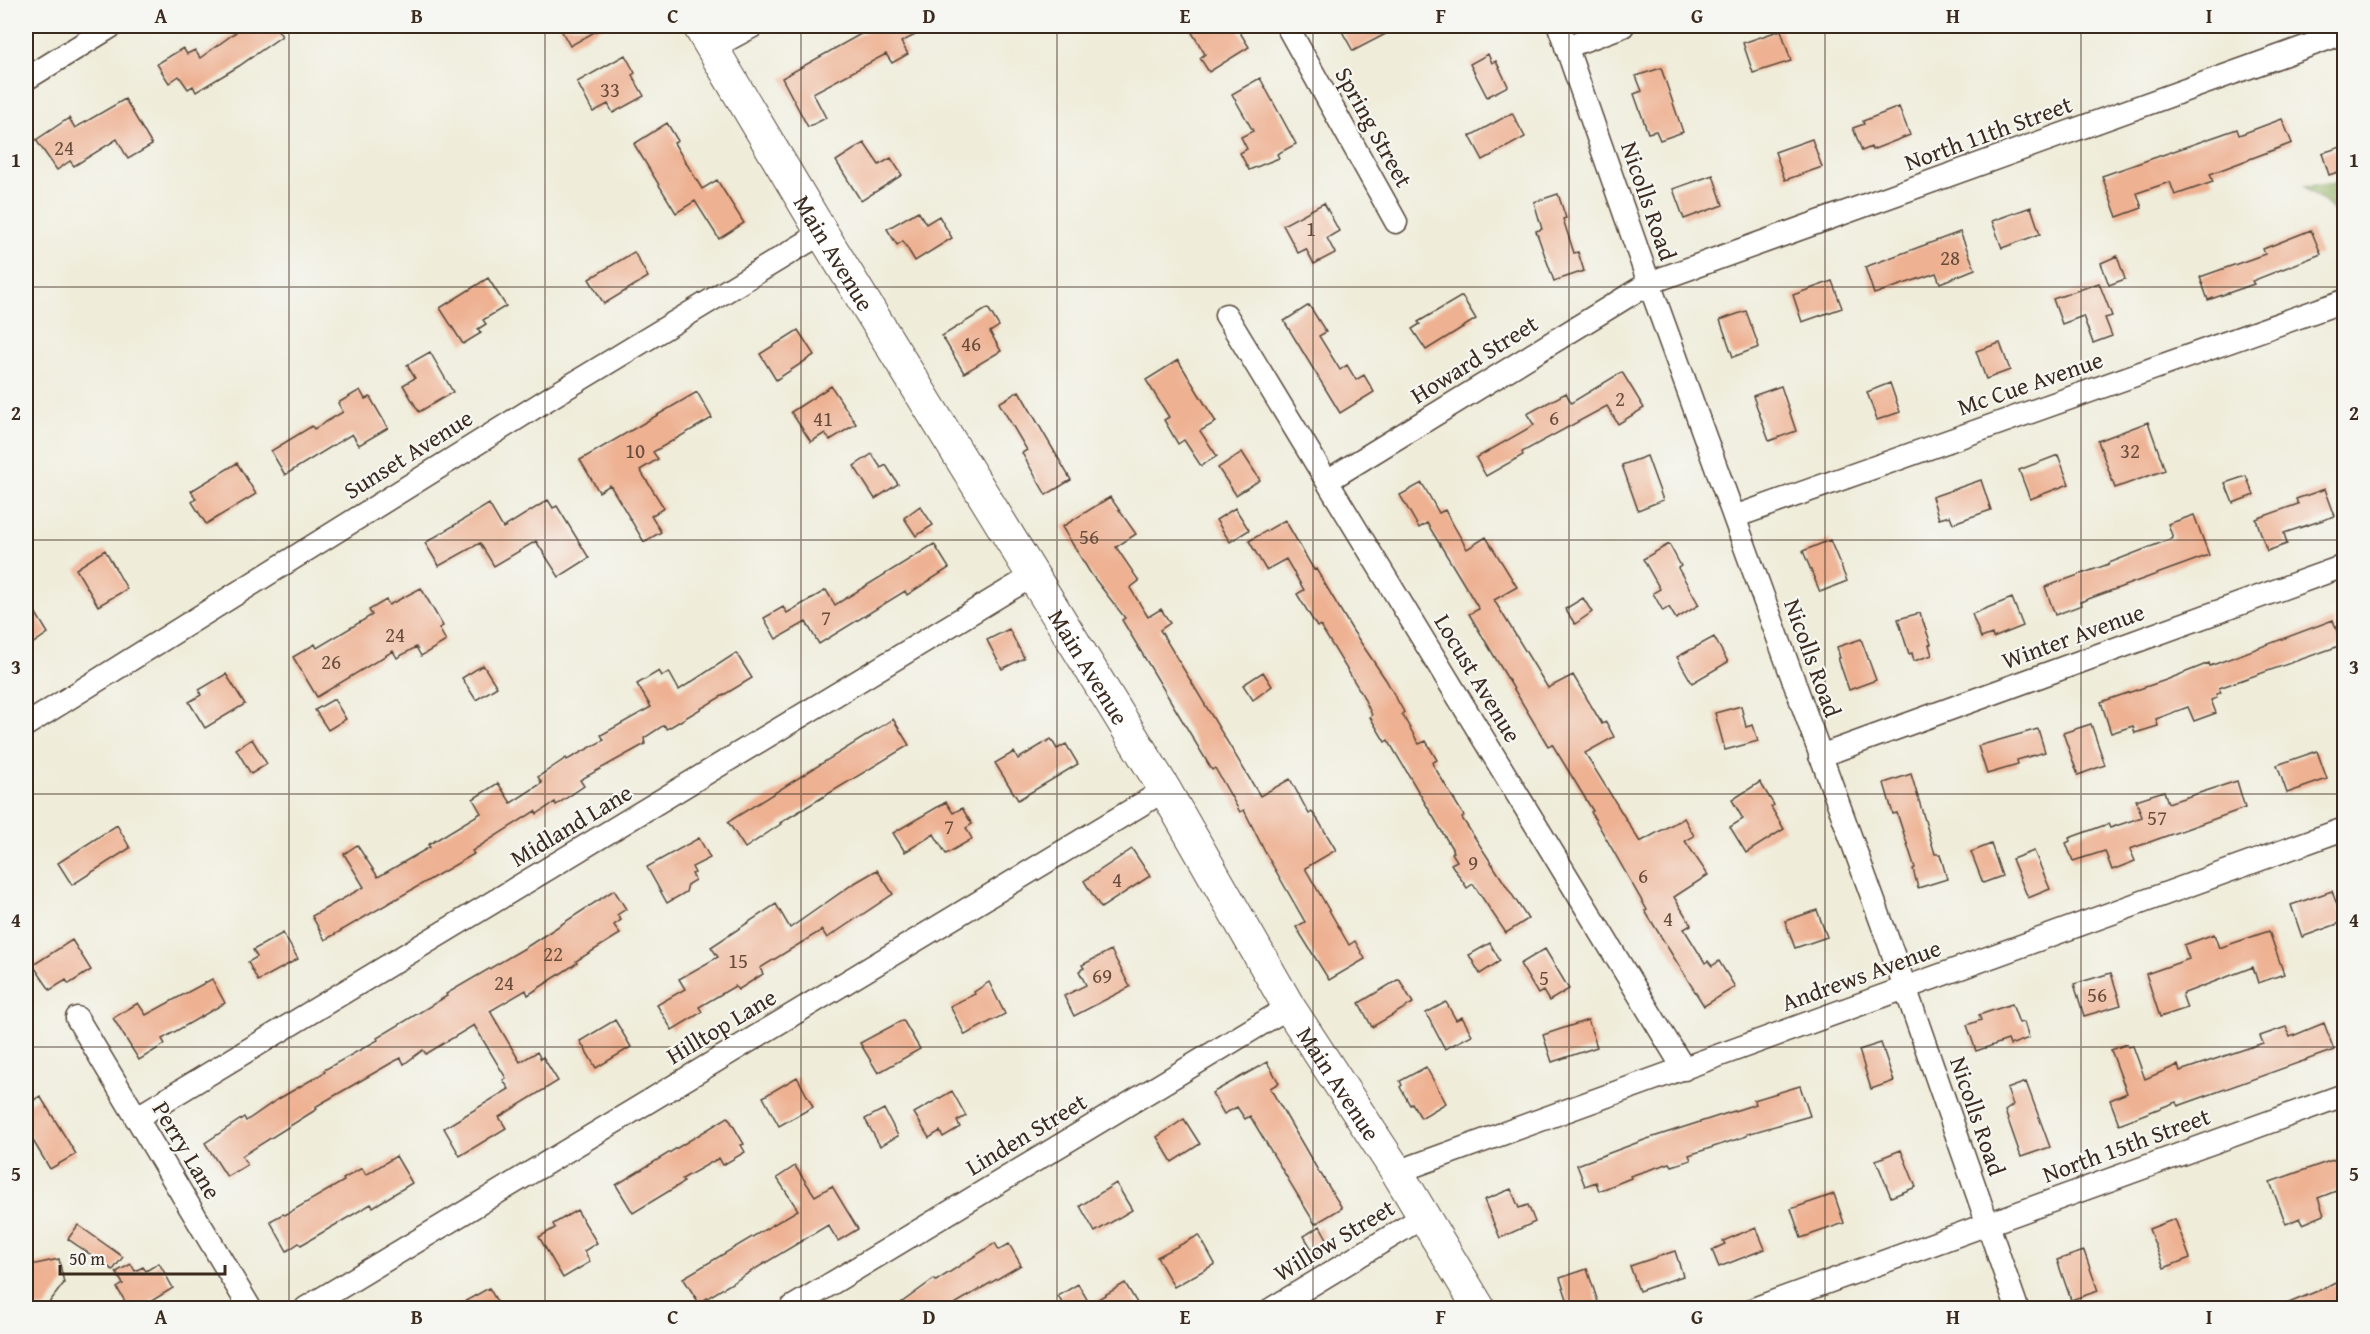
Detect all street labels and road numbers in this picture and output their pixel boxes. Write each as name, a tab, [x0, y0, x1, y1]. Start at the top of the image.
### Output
street label: Spring Street	[1327, 60, 1422, 194]
street label: North 11th Street	[1899, 86, 2077, 180]
street label: Nicolls Road	[1612, 137, 1686, 265]
street label: Main Avenue	[786, 188, 883, 317]
street label: Howard Street	[1404, 306, 1545, 412]
street label: Mc Cue Avenue	[1952, 342, 2108, 424]
street label: Sunset Avenue	[337, 400, 479, 508]
street label: Nicolls Road	[1775, 594, 1851, 722]
street label: Winter Avenue	[1997, 594, 2149, 678]
street label: Main Avenue	[1040, 602, 1138, 731]
street label: Locust Avenue	[1426, 607, 1530, 749]
street label: Midland Lane	[503, 775, 639, 875]
street label: Andrews Avenue	[1776, 930, 1946, 1020]
street label: Hilltop Lane	[659, 979, 783, 1073]
street label: Main Avenue	[1289, 1019, 1389, 1147]
street label: Nicolls Road	[1941, 1052, 2015, 1180]
street label: Linden Street	[959, 1084, 1094, 1184]
street label: Perry Lane	[144, 1094, 230, 1206]
street label: North 15th Street	[2037, 1098, 2215, 1192]
street label: Willow Street	[1267, 1190, 1402, 1290]

